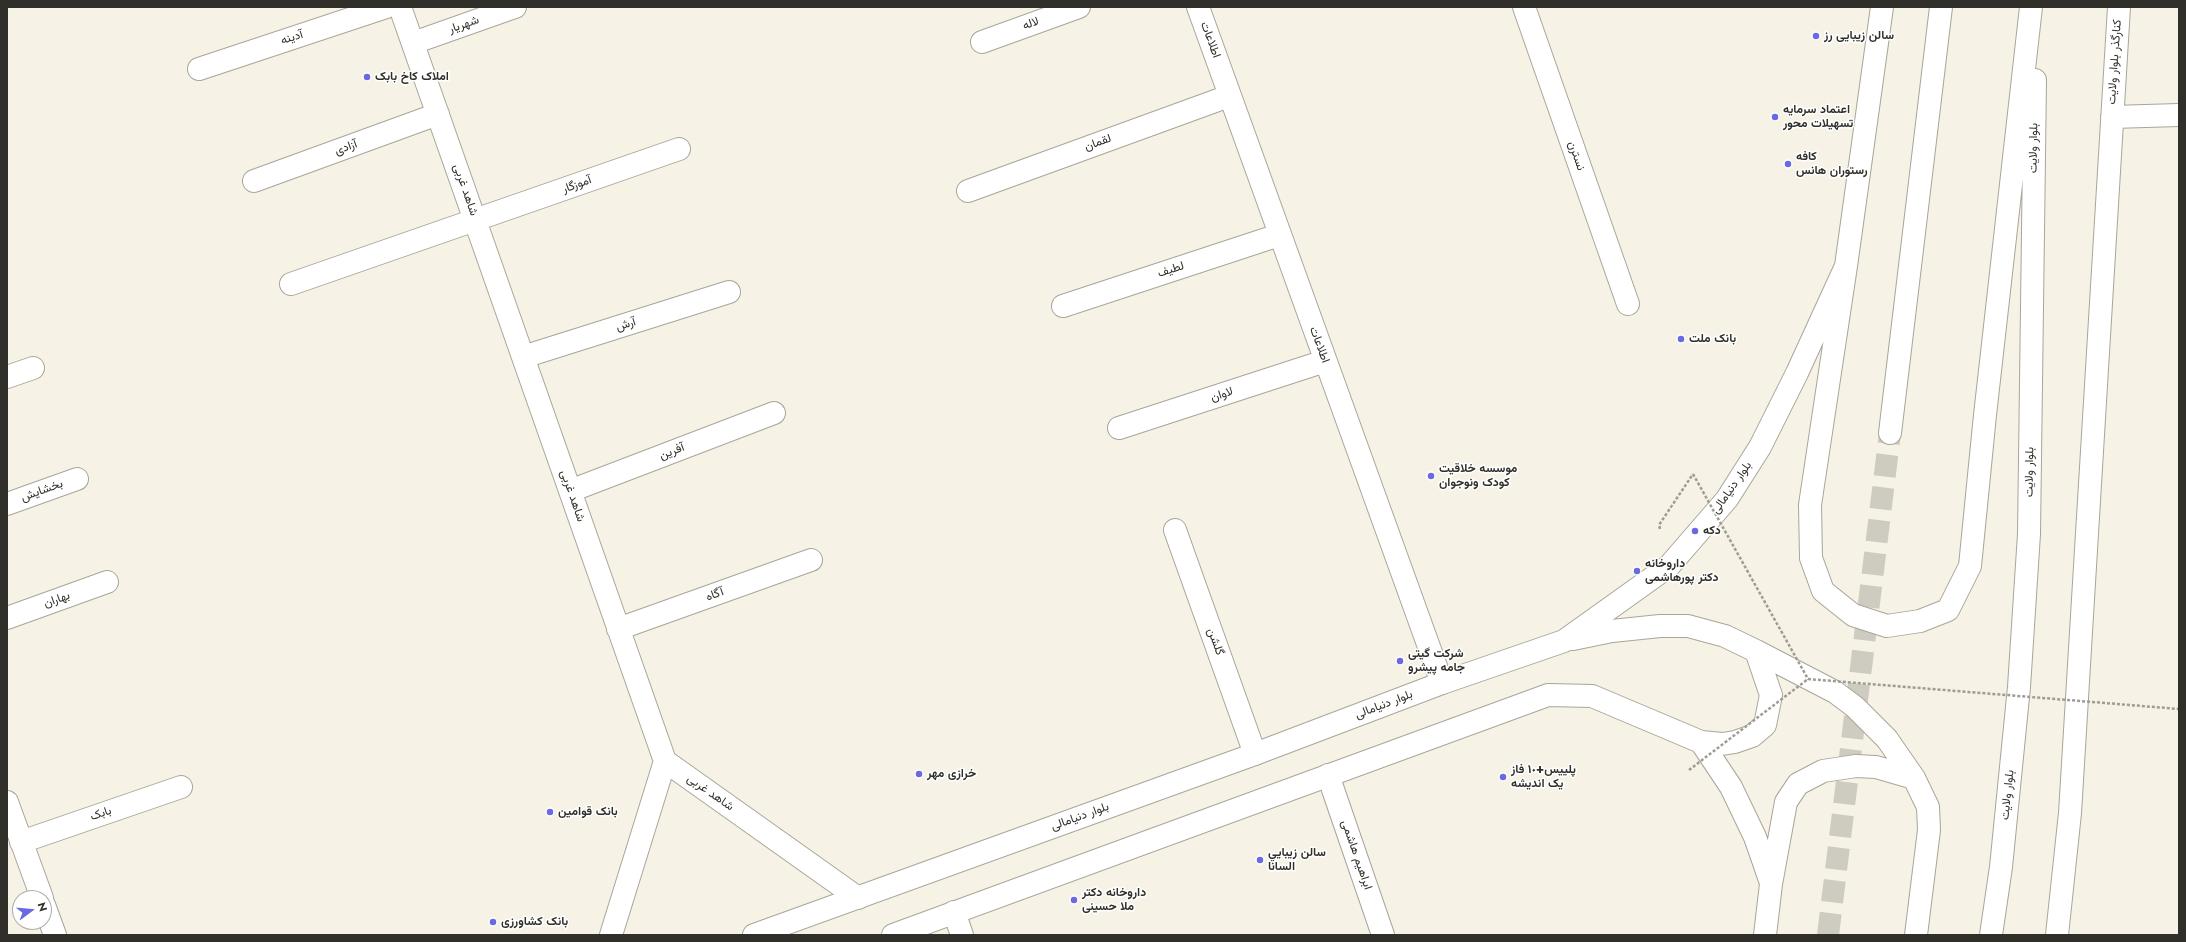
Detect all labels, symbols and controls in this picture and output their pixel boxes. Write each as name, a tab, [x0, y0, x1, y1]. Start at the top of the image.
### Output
street label: شهریار	[447, 13, 481, 37]
street label: لاله	[1021, 14, 1041, 34]
street label: کنارگذر بلوار ولایت	[2105, 19, 2125, 105]
street label: اطلاعات	[1197, 20, 1223, 60]
street label: آدینه	[279, 28, 305, 48]
place label: سالن زیبایی رز	[1824, 29, 1894, 43]
marker: سالن زیبایی رز	[1811, 31, 1821, 41]
place label: املاک کاخ بابک	[375, 70, 449, 84]
marker: املاک کاخ بابک	[362, 72, 372, 82]
place label: اعتماد سرمایه تسهیلات محور	[1783, 103, 1853, 131]
marker: اعتماد سرمایه تسهیلات محور	[1770, 112, 1780, 122]
street label: بلوار ولایت	[2026, 123, 2042, 173]
street label: لقمان	[1083, 132, 1113, 154]
street label: آزادی	[333, 137, 359, 159]
street label: نسترن	[1564, 139, 1588, 173]
place label: کافه رستوران هانس	[1796, 150, 1868, 178]
marker: کافه رستوران هانس	[1783, 159, 1793, 169]
street label: شاهد غربی	[449, 162, 481, 218]
street label: آموزگار	[560, 173, 594, 197]
street label: لطیف	[1156, 259, 1186, 281]
street label: آرش	[614, 315, 638, 335]
street label: اطلاعات	[1306, 325, 1332, 365]
place label: بانک ملت	[1689, 332, 1736, 346]
marker: بانک ملت	[1676, 334, 1686, 344]
street label: لاوان	[1209, 385, 1235, 405]
street label: آفرین	[657, 441, 687, 463]
street label: بلوار ولایت	[2022, 447, 2038, 497]
street label: بلوار دنیامالی	[1709, 459, 1755, 517]
place label: موسسه خلاقیت کودک ونوجوان	[1439, 462, 1517, 490]
street label: شاهد غربی	[556, 468, 588, 524]
marker: موسسه خلاقیت کودک ونوجوان	[1426, 471, 1436, 481]
street label: بخشایش	[19, 477, 65, 505]
place label: دکه	[1703, 524, 1721, 538]
marker: دکه	[1690, 526, 1700, 536]
place label: داروخانه دکتر پورهاشمی	[1645, 557, 1719, 585]
marker: داروخانه دکتر پورهاشمی	[1632, 566, 1642, 576]
street label: آگاه	[704, 585, 726, 605]
street label: بهاران	[42, 589, 72, 611]
street label: گلشن	[1203, 626, 1227, 658]
place label: شرکت گیتی جامه پیشرو	[1408, 647, 1465, 675]
marker: شرکت گیتی جامه پیشرو	[1395, 656, 1405, 666]
street label: بلوار دنیامالی	[1353, 687, 1415, 723]
place label: پلییس+١٠ فاز یک اندیشه	[1511, 763, 1576, 791]
place label: خرازی مهر	[927, 767, 976, 781]
marker: خرازی مهر	[914, 769, 924, 779]
street label: بلوار ولایت	[1998, 769, 2018, 821]
street label: شاهد غربی	[684, 772, 736, 814]
marker: پلییس+١٠ فاز یک اندیشه	[1498, 772, 1508, 782]
street label: بلوار دنیامالی	[1049, 800, 1111, 834]
street label: بابک	[88, 804, 114, 824]
place label: بانک قوامین	[558, 805, 618, 819]
marker: بانک قوامین	[545, 807, 555, 817]
street label: ابراهیم هاشمی	[1337, 818, 1375, 892]
place label: سالن زيبايي السانا	[1268, 846, 1326, 874]
marker: سالن زيبايي السانا	[1255, 855, 1265, 865]
place label: داروخانه دکتر ملا حسینی	[1082, 886, 1146, 914]
north arrow	[12, 890, 52, 930]
marker: داروخانه دکتر ملا حسینی	[1069, 895, 1079, 905]
text: N	[34, 901, 51, 913]
place label: بانک کشاورزی	[501, 915, 568, 929]
marker: بانک کشاورزی	[488, 917, 498, 927]

